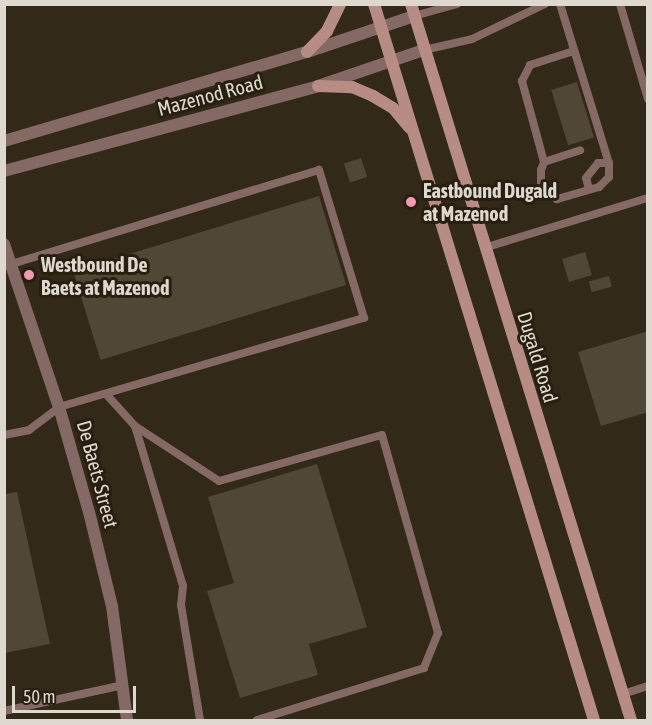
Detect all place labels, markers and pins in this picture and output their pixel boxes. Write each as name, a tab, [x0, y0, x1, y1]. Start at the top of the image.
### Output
place label: Eastbound Dugald at Mazenod	[423, 178, 557, 225]
marker: Eastbound Dugald at Mazenod	[404, 195, 418, 209]
place label: Westbound De Baets at Mazenod	[41, 252, 170, 299]
marker: Westbound De Baets at Mazenod	[22, 268, 36, 282]

